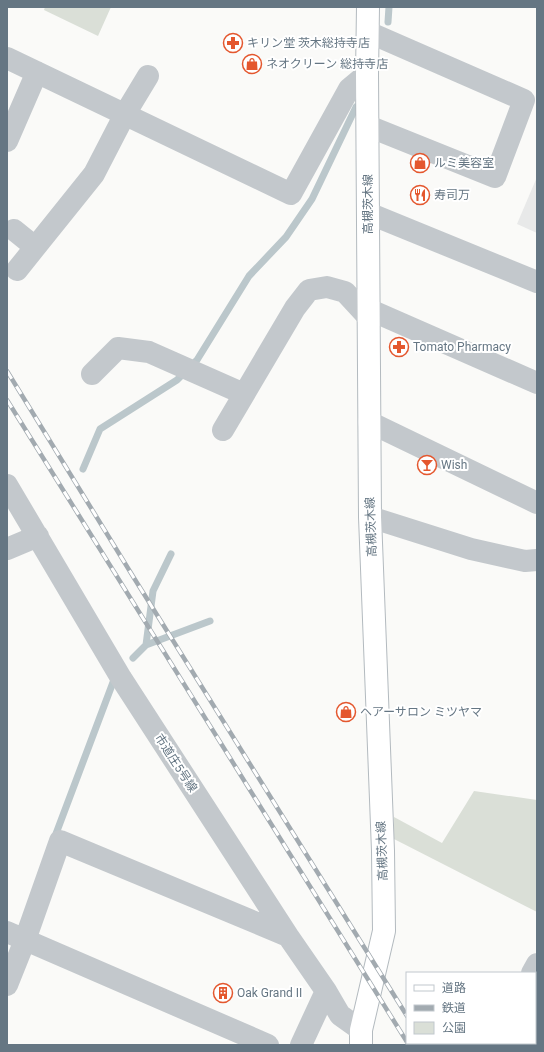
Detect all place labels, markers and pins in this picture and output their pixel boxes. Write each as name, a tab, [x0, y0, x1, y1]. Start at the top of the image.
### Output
pharmacy icon: キリン堂 茨木総持寺店	[222, 32, 244, 54]
place label: キリン堂 茨木総持寺店	[247, 36, 370, 50]
shop icon: ネオクリーン 総持寺店	[241, 53, 263, 75]
place label: ネオクリーン 総持寺店	[266, 57, 388, 71]
shop icon: ルミ美容室	[409, 152, 431, 174]
place label: ルミ美容室	[434, 156, 494, 170]
restaurant icon: 寿司万	[409, 184, 431, 206]
place label: 寿司万	[434, 188, 470, 202]
pharmacy icon: Tomato Pharmacy	[388, 336, 410, 358]
place label: Tomato Pharmacy	[413, 340, 511, 354]
bar icon: Wish	[416, 454, 438, 476]
place label: Wish	[441, 458, 467, 472]
shop icon: ヘアーサロン ミツヤマ	[335, 701, 357, 723]
place label: ヘアーサロン ミツヤマ	[360, 705, 482, 719]
building icon: Oak Grand II	[212, 982, 234, 1004]
place label: Oak Grand II	[237, 986, 302, 1000]

